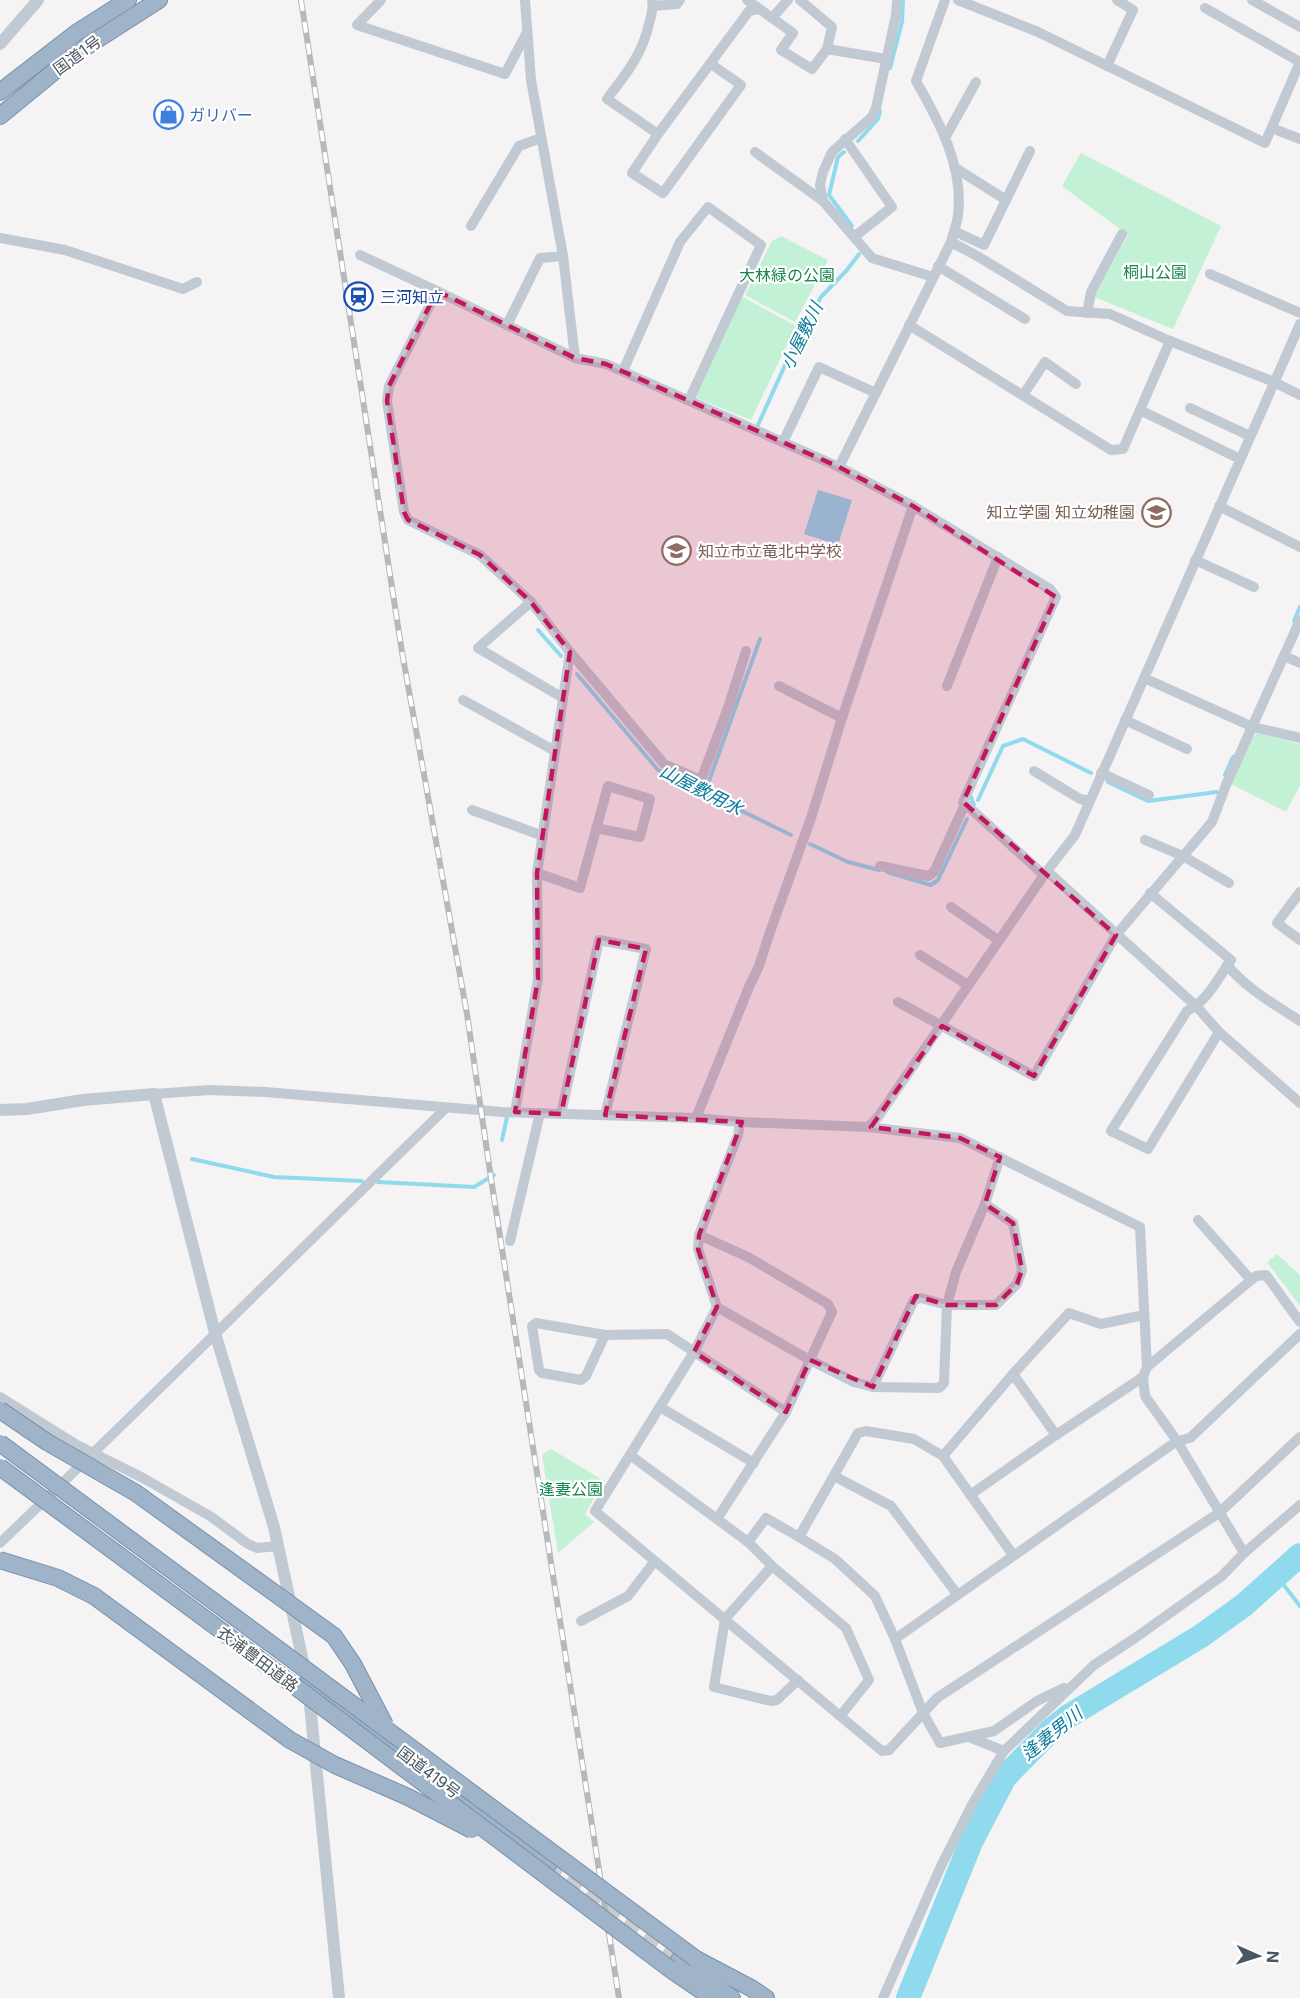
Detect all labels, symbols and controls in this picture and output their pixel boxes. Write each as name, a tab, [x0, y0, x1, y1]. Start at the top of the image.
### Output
street label: 国道1号	[49, 31, 105, 79]
shop icon: ガリバー	[152, 99, 184, 131]
place label: ガリバー	[189, 105, 253, 125]
park label: 桐山公園	[1123, 262, 1187, 282]
park label: 大林緑の公園	[739, 265, 835, 285]
station icon: 三河知立	[343, 281, 375, 313]
place label: 三河知立	[380, 287, 444, 307]
water label: 小屋敷川	[776, 297, 828, 373]
school or university icon: 知立学園 知立幼稚園	[1140, 496, 1172, 528]
place label: 知立学園 知立幼稚園	[986, 502, 1135, 522]
school or university icon: 知立市立竜北中学校	[661, 535, 693, 567]
place label: 知立市立竜北中学校	[698, 541, 842, 561]
water label: 山屋敷用水	[656, 760, 748, 820]
park label: 逢妻公園	[539, 1479, 603, 1499]
street label: 衣浦豊田道路	[214, 1622, 302, 1696]
water label: 逢妻男川	[1017, 1702, 1088, 1764]
street label: 国道419号	[393, 1742, 465, 1802]
north arrow	[1228, 1926, 1288, 1986]
text: N	[1263, 1950, 1283, 1963]

